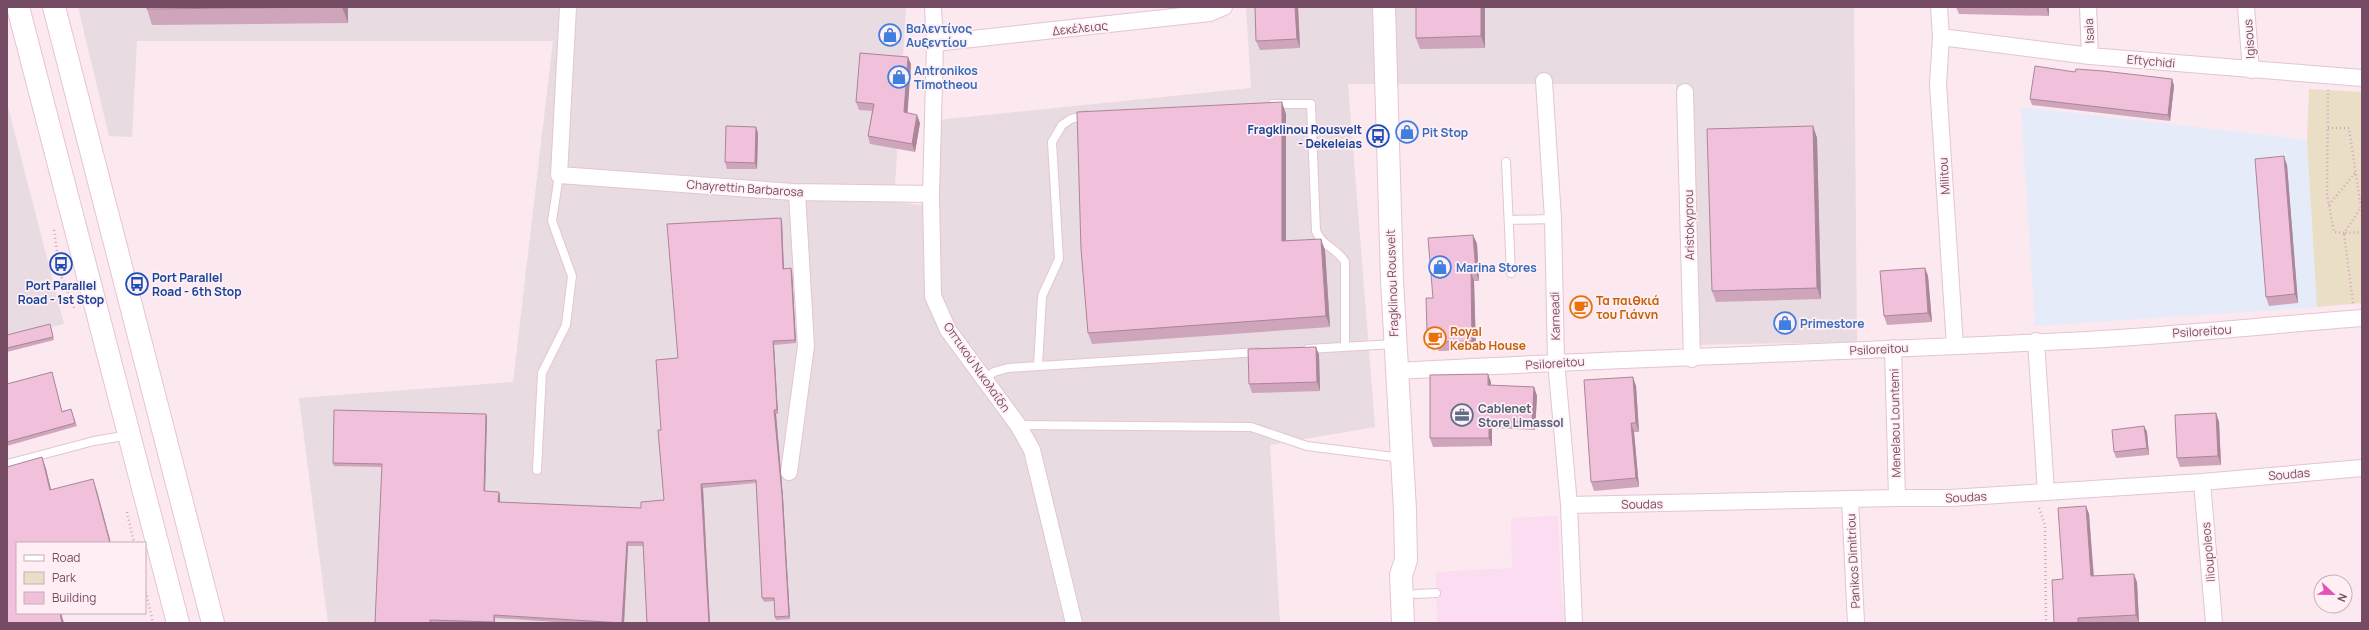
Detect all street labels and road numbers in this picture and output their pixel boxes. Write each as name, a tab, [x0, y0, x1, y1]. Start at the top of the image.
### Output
street label: Δεκέλειας	[1051, 17, 1109, 39]
street label: Isaia	[2080, 18, 2098, 44]
street label: Igisous	[2239, 19, 2259, 59]
street label: Eftychidi	[2126, 50, 2176, 72]
street label: Militou	[1934, 157, 1954, 195]
street label: Chayrettin Barbarosa	[686, 175, 804, 201]
street label: Aristokyprou	[1680, 190, 1698, 260]
street label: Fragklinou Rousvelt	[1382, 229, 1402, 337]
street label: Karneadi	[1546, 292, 1564, 340]
street label: Οπτικού Νικολαΐδη	[940, 319, 1014, 415]
street label: Psiloreitou	[2172, 320, 2232, 342]
street label: Psiloreitou	[1849, 339, 1909, 359]
street label: Psiloreitou	[1525, 352, 1585, 374]
street label: Menelaou Lountemi	[1886, 368, 1904, 478]
street label: Soudas	[2267, 464, 2311, 484]
street label: Soudas	[1945, 487, 1987, 507]
street label: Soudas	[1621, 495, 1663, 513]
street label: Panikos Dimitriou	[1842, 513, 1864, 609]
street label: Ilioupoleos	[2197, 521, 2219, 583]

